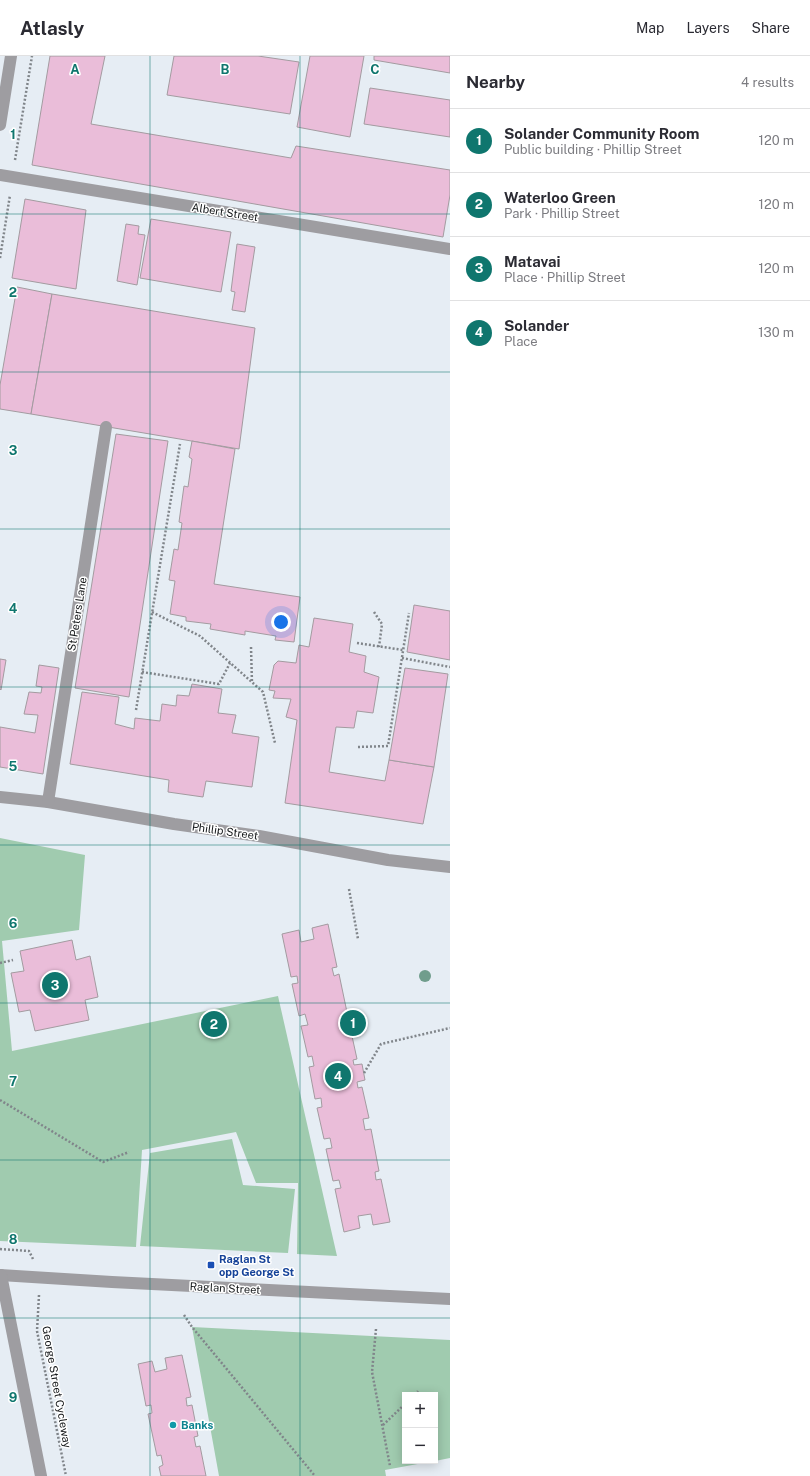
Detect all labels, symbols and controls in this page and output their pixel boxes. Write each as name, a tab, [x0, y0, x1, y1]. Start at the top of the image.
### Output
text: Atlasly	[20, 17, 84, 39]
text: Map	[636, 20, 664, 36]
text: Layers	[686, 20, 730, 36]
text: Share	[752, 20, 790, 36]
text: A	[70, 62, 80, 77]
text: B	[221, 62, 230, 77]
text: C	[370, 62, 380, 77]
text: Nearby	[466, 72, 525, 92]
text: 4 results	[741, 75, 794, 90]
text: Solander Community Room	[504, 125, 700, 142]
text: 1	[10, 127, 16, 142]
text: 1	[476, 133, 482, 148]
text: 120 m	[759, 133, 794, 148]
text: Public building · Phillip Street	[504, 142, 682, 157]
text: Waterloo Green	[504, 189, 616, 206]
text: 2	[475, 197, 483, 212]
text: 120 m	[759, 197, 794, 212]
street label: Albert Street	[191, 201, 259, 223]
text: Park · Phillip Street	[504, 206, 620, 221]
text: Matavai	[504, 253, 560, 270]
text: 3	[475, 261, 483, 276]
text: 120 m	[759, 261, 794, 276]
text: Place · Phillip Street	[504, 270, 626, 285]
text: 2	[9, 285, 17, 300]
text: Solander	[504, 317, 569, 334]
text: 4	[475, 325, 483, 340]
text: 130 m	[758, 325, 794, 340]
text: Place	[504, 334, 538, 349]
text: 3	[9, 443, 18, 458]
street label: St Peters Lane	[65, 576, 89, 652]
text: 4	[9, 601, 18, 616]
your location	[271, 612, 291, 632]
text: 5	[9, 759, 18, 774]
street label: Phillip Street	[191, 820, 259, 842]
text: 6	[9, 916, 18, 931]
pin: 3	[42, 970, 68, 1000]
pin: 1	[340, 1008, 366, 1038]
pin: 2	[201, 1009, 227, 1039]
pin: 4	[325, 1061, 351, 1091]
text: 7	[9, 1074, 17, 1089]
text: 8	[9, 1232, 18, 1247]
place label: Raglan St opp George St	[219, 1253, 295, 1278]
marker: Raglan St opp George St	[206, 1260, 216, 1270]
street label: Raglan Street	[189, 1280, 261, 1296]
street label: George Street Cycleway	[40, 1325, 74, 1449]
text: 9	[9, 1390, 17, 1405]
map controls	[402, 1392, 438, 1464]
button: +	[402, 1392, 438, 1428]
place label: Banks	[181, 1419, 213, 1431]
marker: Banks	[168, 1420, 178, 1430]
button: −	[402, 1428, 438, 1464]

